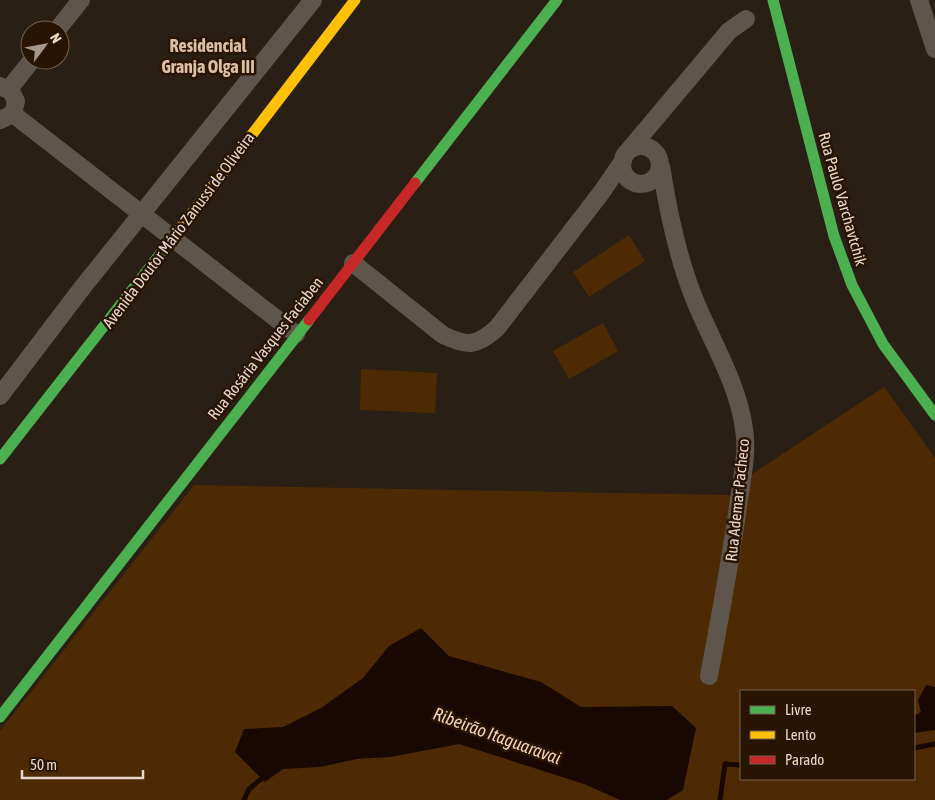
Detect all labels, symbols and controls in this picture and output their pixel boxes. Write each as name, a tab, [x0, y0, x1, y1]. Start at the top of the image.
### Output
north arrow	[20, 20, 70, 70]
text: N	[47, 30, 65, 46]
district label: Residencial Granja Olga III	[161, 35, 255, 77]
street label: Avenida Doutor Mário Zanussi de Oliveira	[98, 129, 258, 331]
street label: Rua Paulo Varchavtchik	[815, 130, 871, 268]
street label: Rua Rosária Vasques Faciaben	[204, 273, 327, 424]
street label: Rua Ademar Pacheco	[722, 438, 752, 562]
legend	[740, 690, 915, 780]
text: Livre	[785, 701, 812, 718]
water label: Ribeirão Itaguaravai	[430, 703, 564, 768]
text: Lento	[785, 726, 816, 743]
scale bar	[22, 748, 144, 780]
text: Parado	[785, 751, 824, 768]
text: 50 m	[30, 756, 57, 773]

